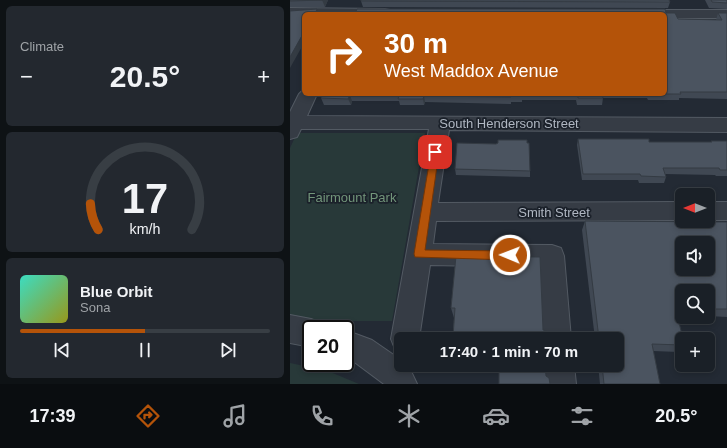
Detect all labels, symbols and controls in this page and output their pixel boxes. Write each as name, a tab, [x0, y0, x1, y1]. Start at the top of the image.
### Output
icon: right	[318, 28, 370, 80]
text: 30 m	[384, 28, 448, 59]
text: Climate	[20, 39, 64, 54]
text: 20.5°	[110, 60, 180, 93]
text: West Maddox Avenue	[384, 61, 558, 81]
text: −	[20, 64, 33, 89]
text: +	[257, 64, 270, 89]
street label: South Henderson Street	[439, 116, 579, 131]
pin	[418, 135, 452, 169]
icon: arrive	[424, 141, 446, 163]
text: 17	[122, 175, 168, 222]
north arrow	[675, 188, 715, 228]
map controls	[675, 188, 715, 372]
park label: Fairmount Park	[308, 190, 397, 205]
street label: Smith Street	[518, 205, 590, 220]
text: km/h	[130, 221, 161, 237]
position arrow	[489, 234, 531, 276]
button: sound	[675, 236, 715, 276]
text: Blue Orbit	[80, 283, 153, 300]
button: search	[675, 284, 715, 324]
text: Sona	[80, 300, 110, 315]
speed limit sign: 20	[302, 320, 354, 372]
button: +	[675, 332, 715, 372]
icon: previous	[51, 339, 73, 361]
icon: pause	[134, 339, 156, 361]
icon: next	[217, 339, 239, 361]
text: 17:40 · 1 min · 70 m	[440, 343, 578, 360]
icon: directions	[134, 402, 162, 430]
icon: music	[221, 402, 249, 430]
icon: phone	[308, 402, 336, 430]
icon: climate	[395, 402, 423, 430]
icon: car	[482, 402, 510, 430]
icon: filters	[568, 402, 596, 430]
text: 17:39	[29, 406, 75, 426]
text: 20.5°	[655, 406, 697, 426]

